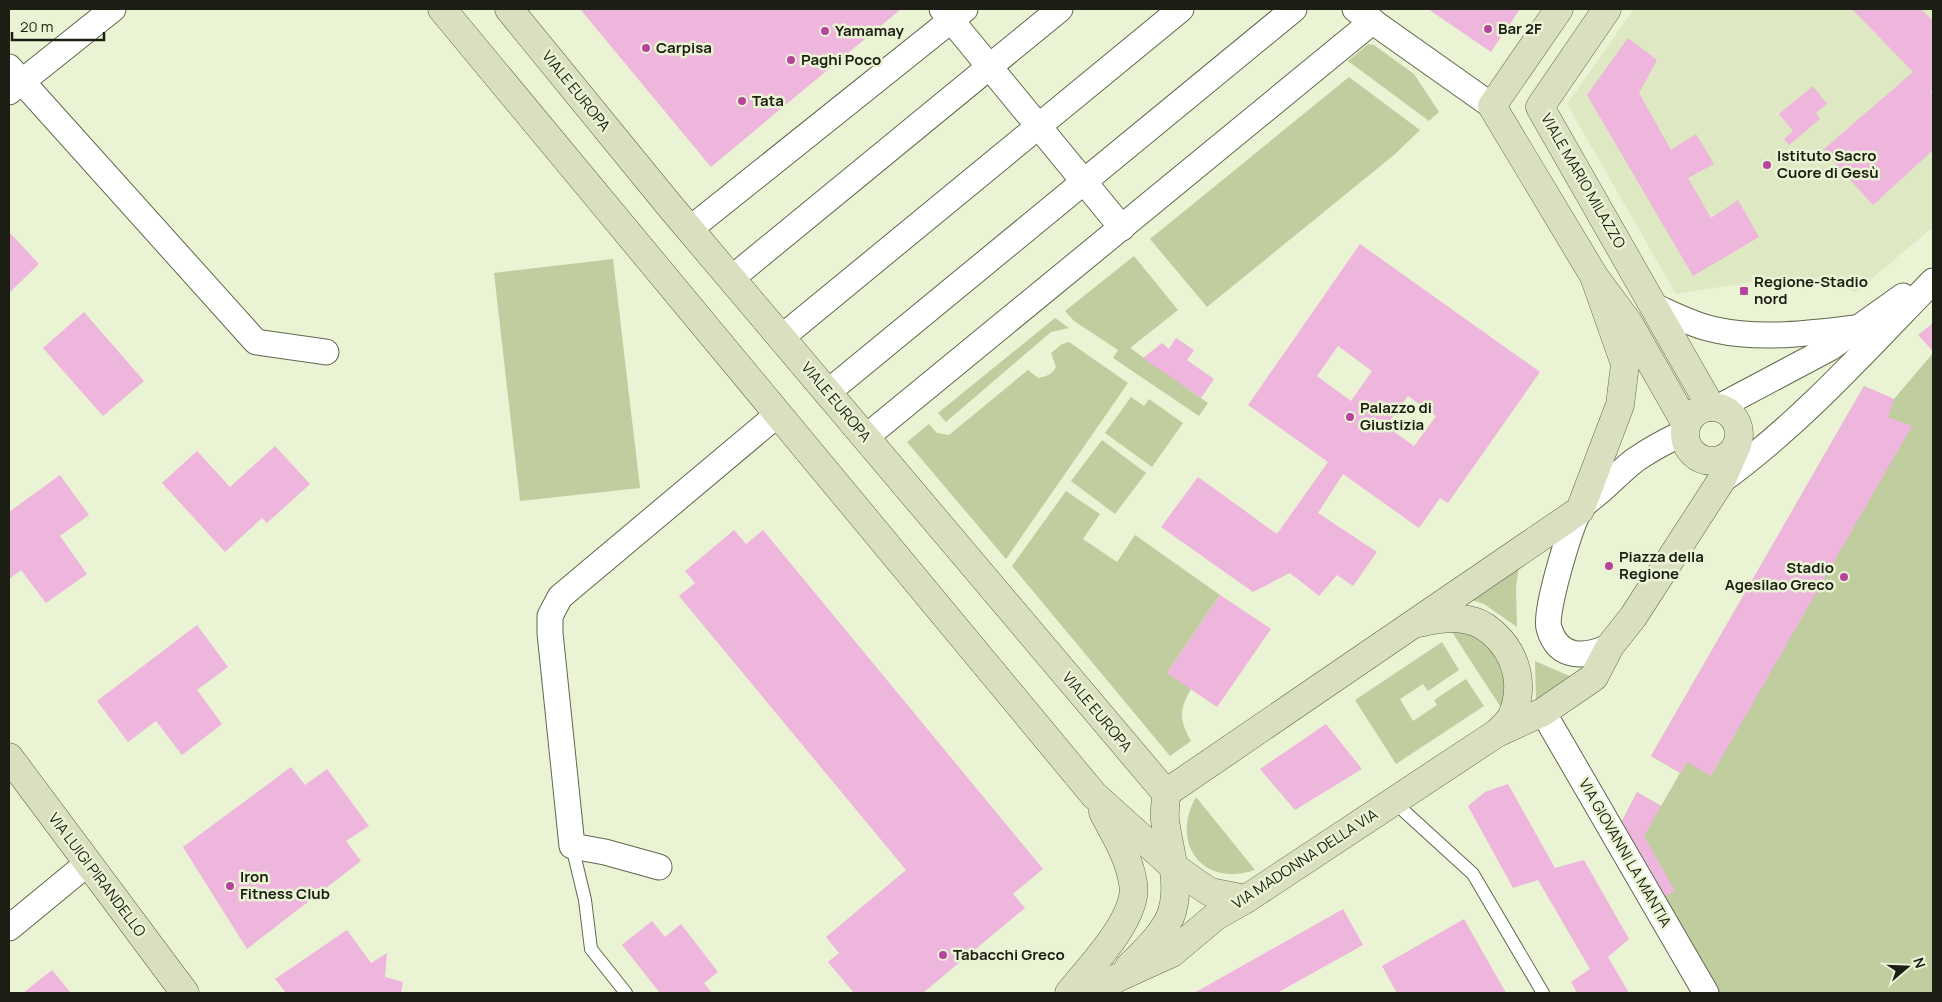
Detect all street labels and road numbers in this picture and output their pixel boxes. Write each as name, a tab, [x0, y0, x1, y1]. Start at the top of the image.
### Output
street label: VIALE EUROPA	[537, 46, 616, 136]
street label: VIALE MARIO MILAZZO	[1536, 109, 1631, 252]
street label: VIALE EUROPA	[797, 357, 876, 447]
street label: VIALE EUROPA	[1058, 667, 1137, 757]
street label: VIA GIOVANNI LA MANTIA	[1574, 775, 1677, 931]
street label: VIA MADONNA DELLA VIA	[1228, 803, 1382, 914]
street label: VIA LUIGI PIRANDELLO	[44, 808, 151, 941]

